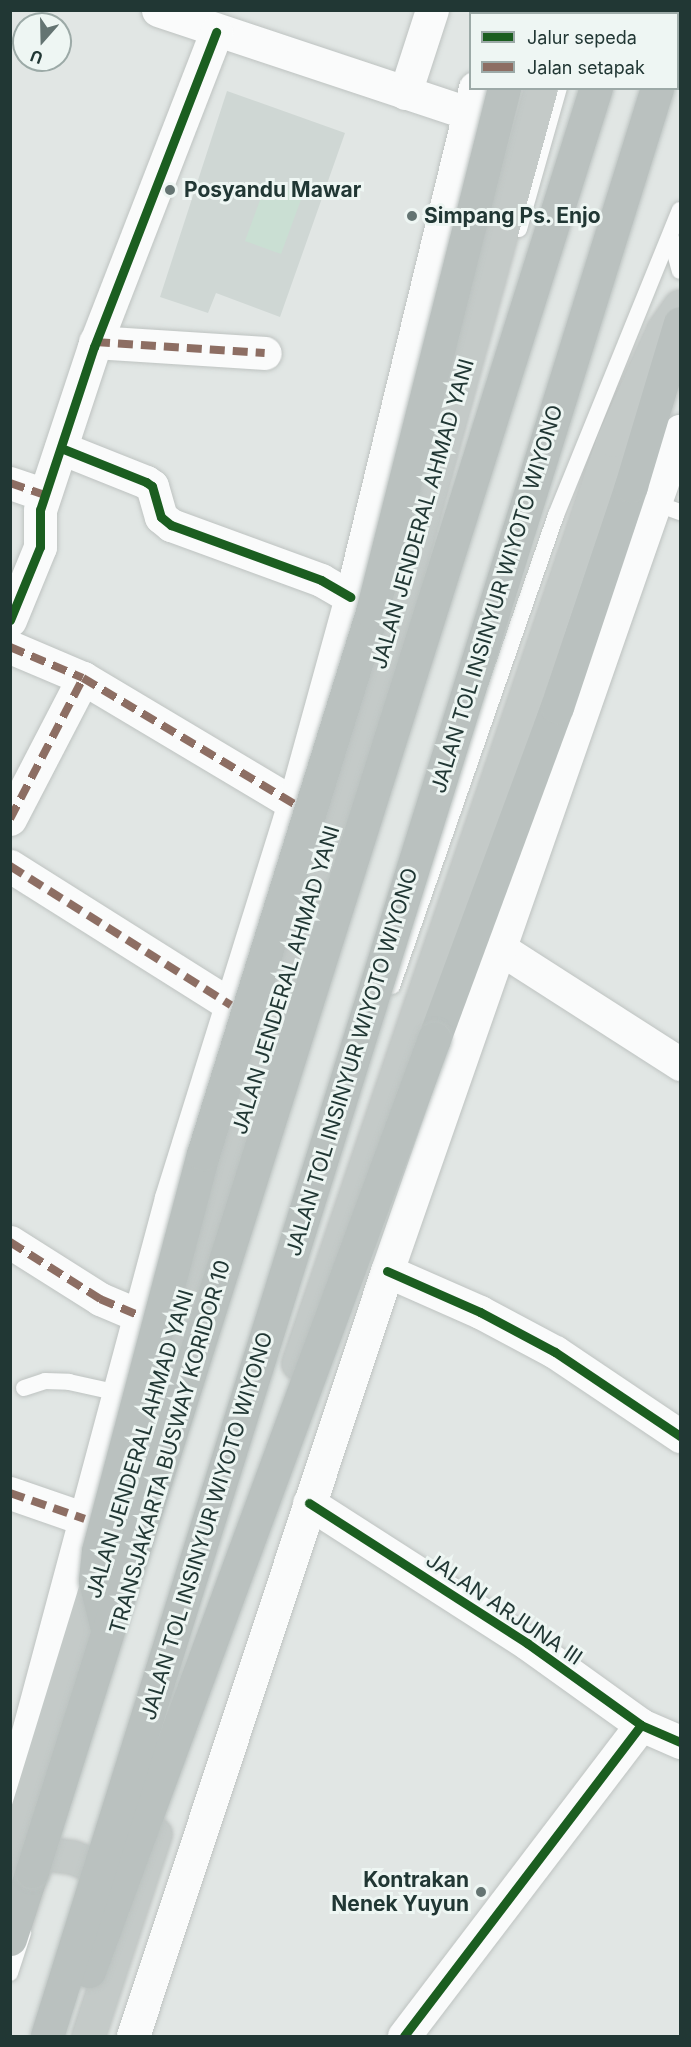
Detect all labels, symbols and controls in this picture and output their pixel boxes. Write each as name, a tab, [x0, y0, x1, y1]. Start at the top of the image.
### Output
north arrow	[12, 12, 72, 72]
legend	[469, 12, 679, 90]
text: Jalur sepeda	[527, 27, 637, 48]
text: U	[28, 46, 45, 68]
text: Jalan setapak	[527, 57, 645, 78]
place label: Posyandu Mawar	[184, 177, 361, 203]
marker: Posyandu Mawar	[161, 181, 179, 199]
place label: Simpang Ps. Enjo	[424, 203, 601, 229]
marker: Simpang Ps. Enjo	[405, 209, 419, 223]
street label: JALAN JENDERAL AHMAD YANI	[367, 356, 479, 672]
street label: JALAN TOL INSINYUR WIYOTO WIYONO	[426, 402, 568, 796]
street label: JALAN JENDERAL AHMAD YANI	[227, 823, 345, 1137]
street label: JALAN TOL INSINYUR WIYOTO WIYONO	[281, 865, 423, 1259]
street label: TRANSJAKARTA BUSWAY KORIDOR 10	[104, 1257, 236, 1637]
street label: JALAN JENDERAL AHMAD YANI	[81, 1287, 199, 1601]
street label: JALAN TOL INSINYUR WIYOTO WIYONO	[136, 1329, 278, 1723]
street label: JALAN ARJUNA III	[421, 1547, 587, 1671]
place label: Kontrakan Nenek Yuyun	[331, 1867, 469, 1917]
marker: Kontrakan Nenek Yuyun	[474, 1885, 488, 1899]

